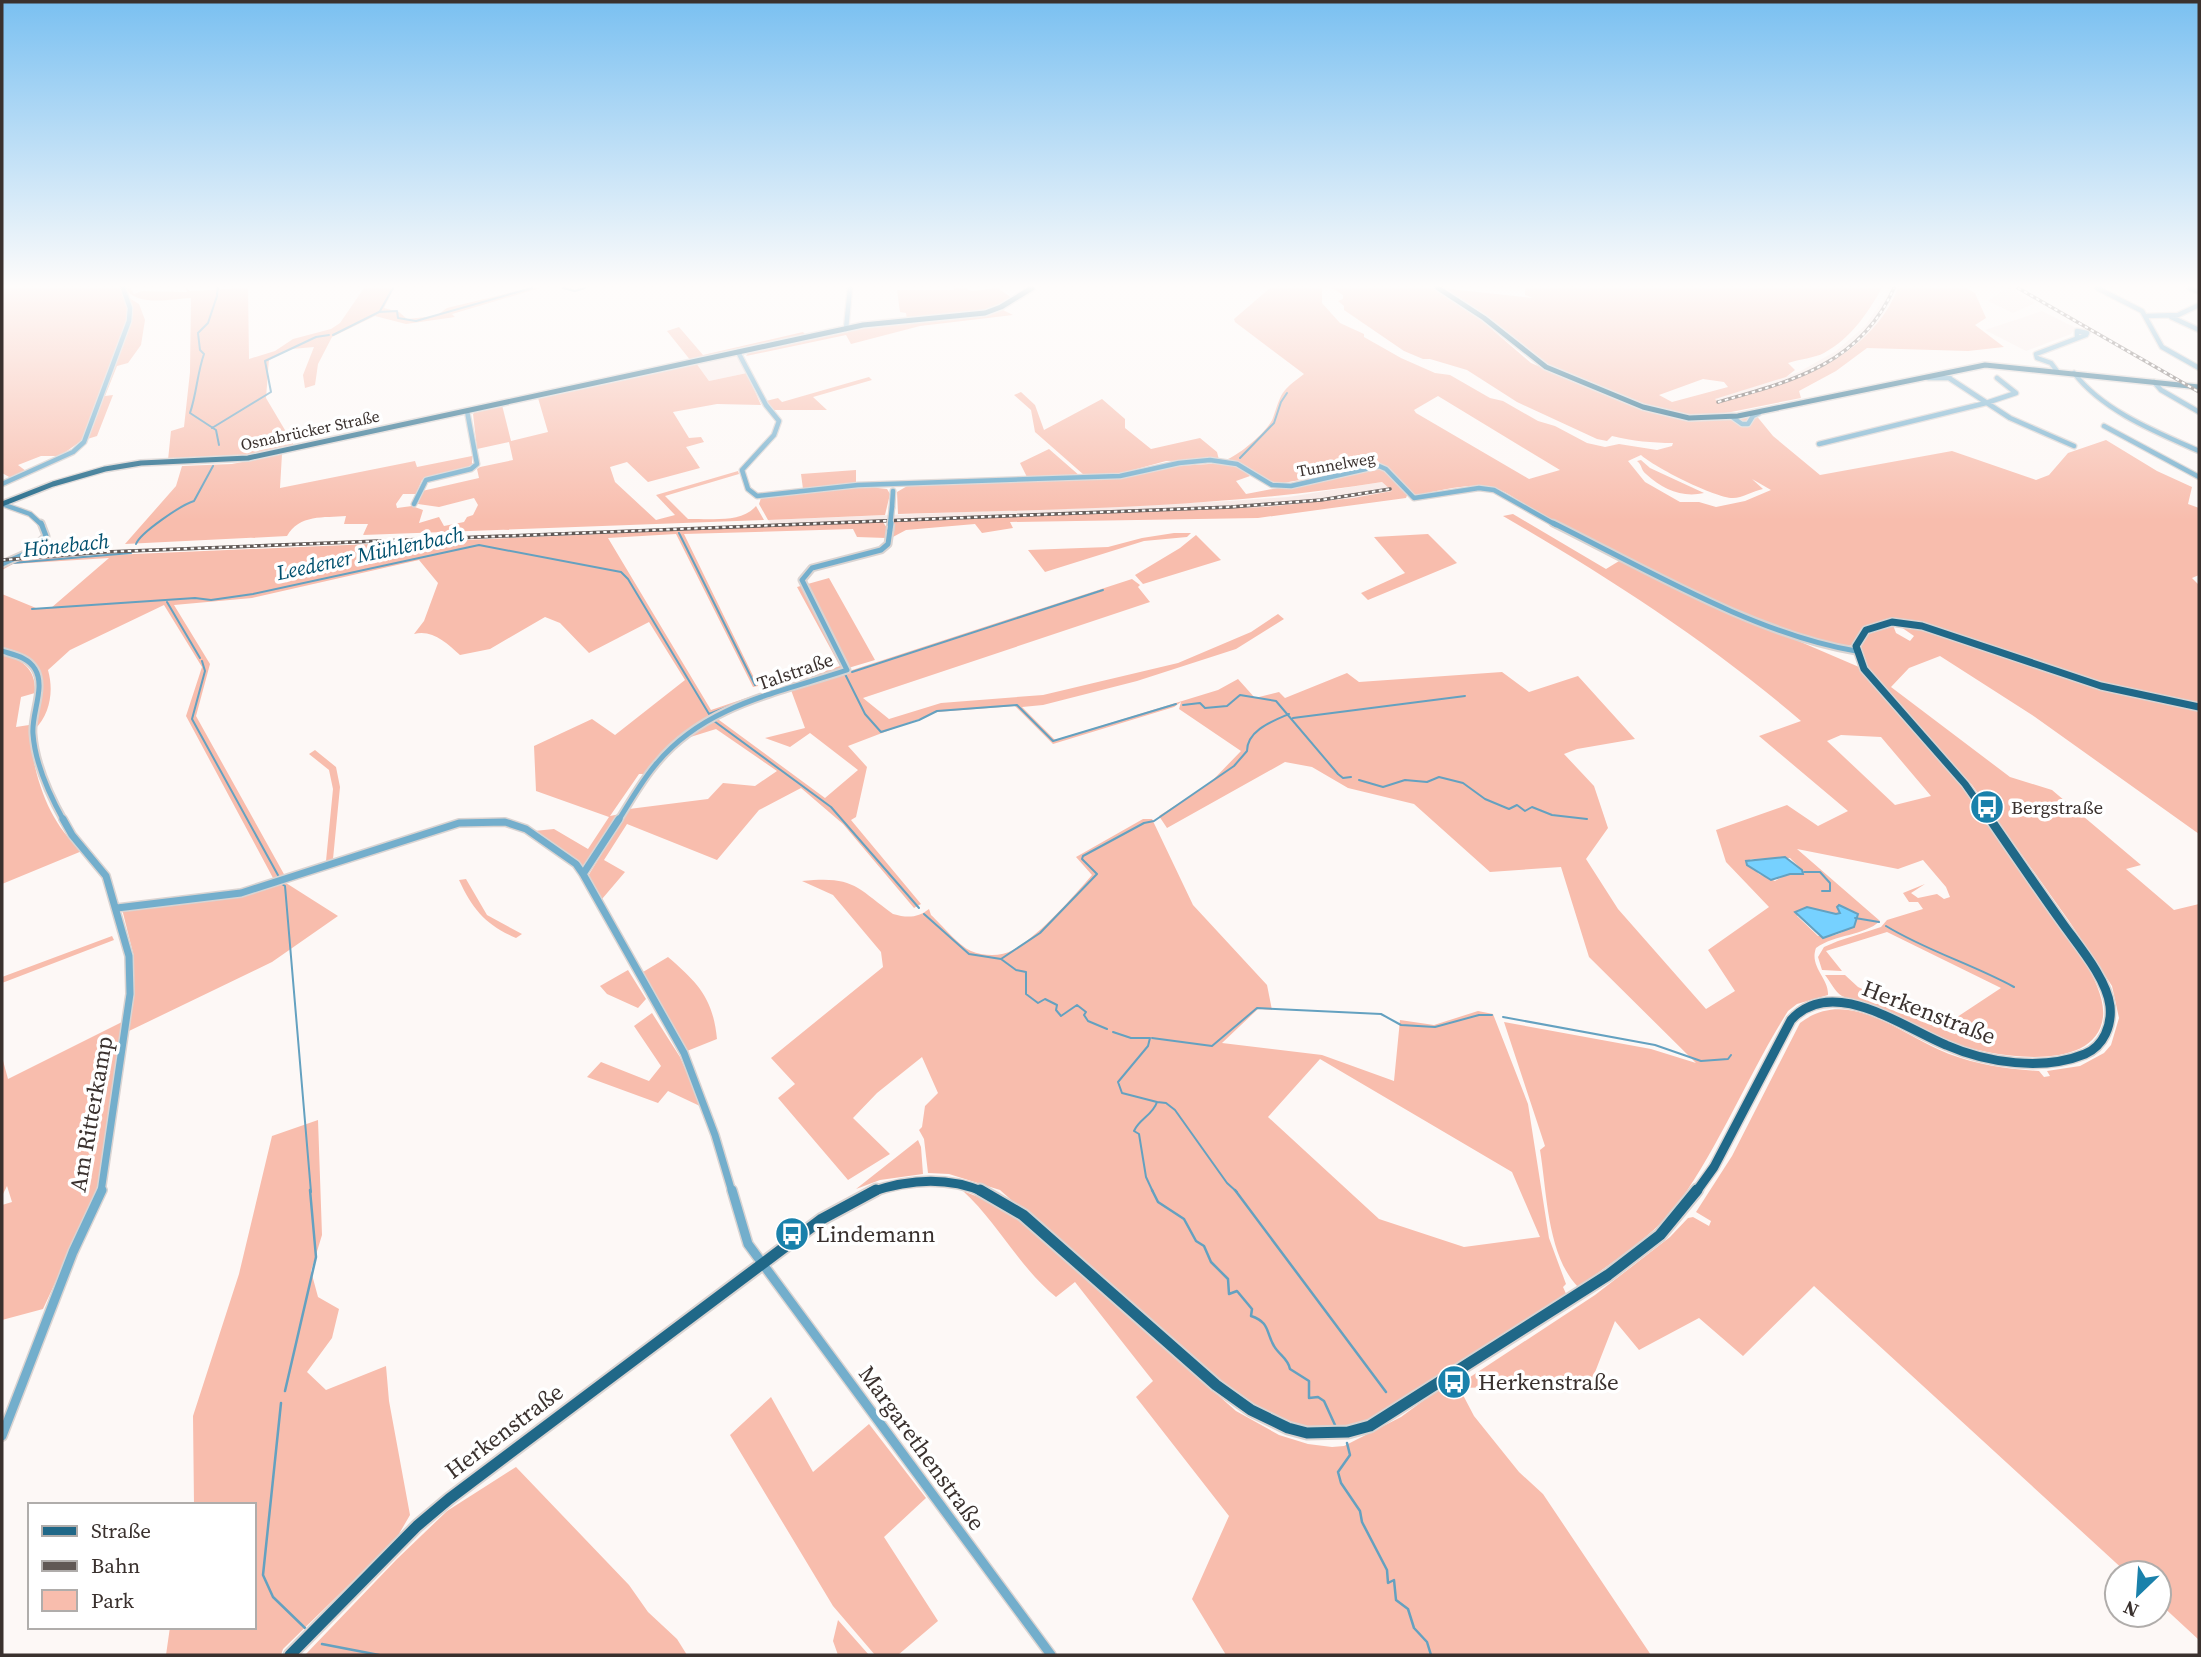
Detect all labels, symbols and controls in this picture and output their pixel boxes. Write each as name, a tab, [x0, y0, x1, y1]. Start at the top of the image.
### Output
street label: Osnabrücker Straße	[238, 405, 382, 455]
street label: Tunnelweg	[1295, 446, 1377, 482]
water label: Leedener Mühlenbach	[273, 519, 467, 587]
water label: Hönebach	[20, 526, 111, 564]
street label: Talstraße	[753, 646, 837, 696]
bus stop icon: Bergstraße	[1968, 788, 2006, 826]
place label: Bergstraße	[2011, 794, 2103, 820]
street label: Herkenstraße	[1858, 972, 2000, 1052]
street label: Am Ritterkamp	[62, 1034, 120, 1194]
bus stop icon: Lindemann	[773, 1215, 811, 1253]
place label: Lindemann	[816, 1218, 936, 1250]
street label: Margarethenstraße	[851, 1359, 993, 1537]
bus stop icon: Herkenstraße	[1435, 1363, 1473, 1401]
place label: Herkenstraße	[1478, 1366, 1619, 1398]
street label: Herkenstraße	[438, 1376, 570, 1486]
legend	[28, 1503, 256, 1629]
text: Straße	[91, 1516, 151, 1545]
text: Bahn	[91, 1551, 141, 1580]
north arrow	[2103, 1559, 2173, 1629]
text: Park	[91, 1586, 135, 1615]
text: N	[2119, 1595, 2143, 1624]

